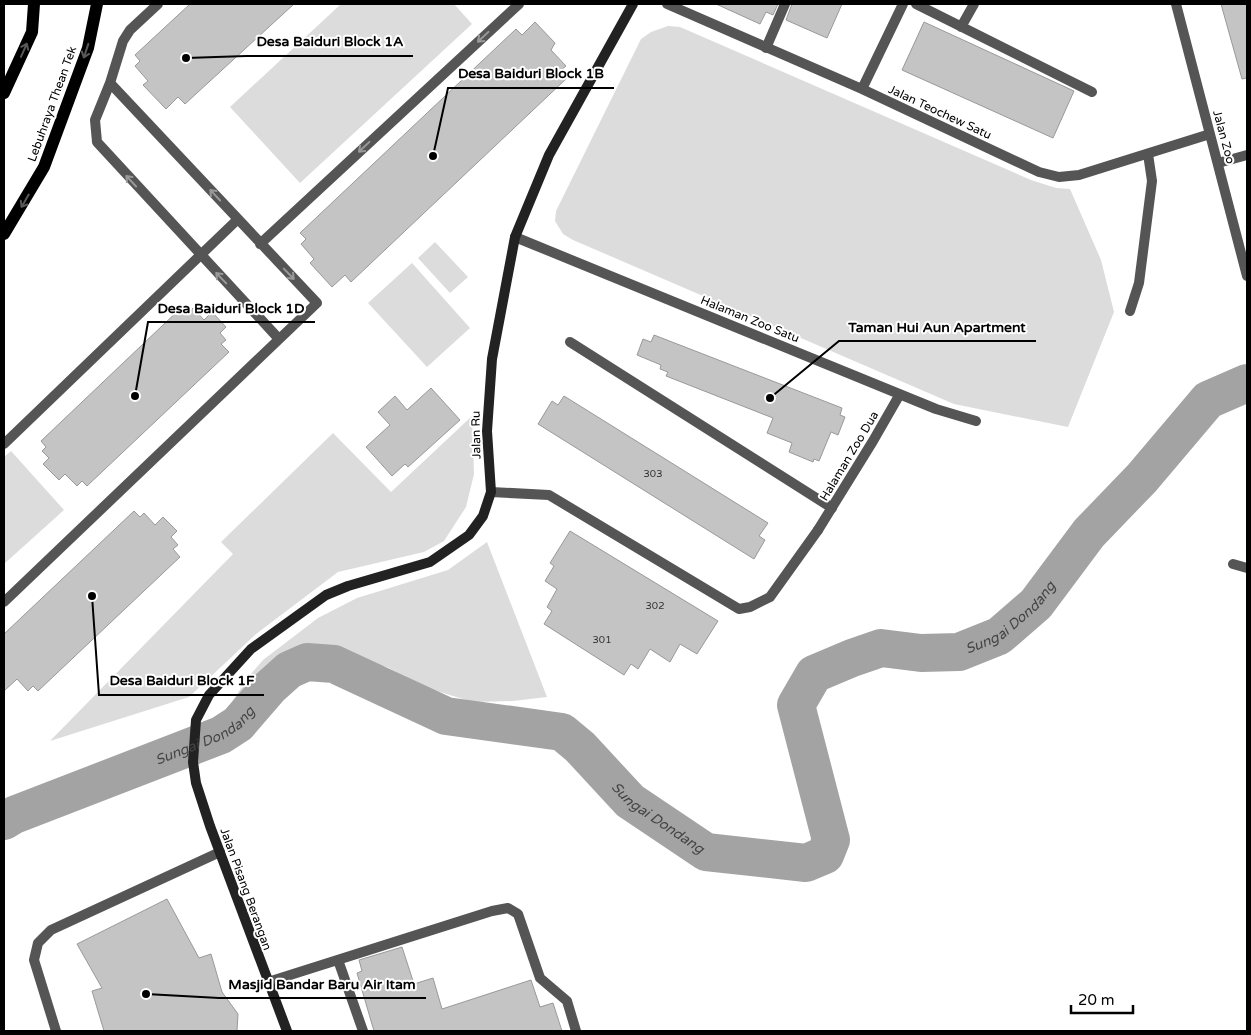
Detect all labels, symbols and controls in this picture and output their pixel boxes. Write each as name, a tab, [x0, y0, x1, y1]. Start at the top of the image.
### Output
callout: Desa Baiduri Block 1A	[246, 27, 413, 56]
one-way arrow	[477, 31, 490, 43]
text: Desa Baiduri Block 1A	[257, 33, 404, 50]
one-way arrow	[19, 43, 29, 58]
one-way arrow	[81, 43, 90, 58]
street label: Lebuhraya Thean Tek	[25, 44, 80, 164]
callout: Desa Baiduri Block 1B	[448, 59, 614, 88]
text: Desa Baiduri Block 1B	[458, 65, 604, 82]
street label: Jalan Teochew Satu	[886, 82, 994, 142]
street label: Jalan Zoo	[1210, 109, 1238, 165]
one-way arrow	[358, 141, 370, 153]
one-way arrow	[125, 174, 137, 187]
one-way arrow	[209, 189, 221, 202]
one-way arrow	[20, 194, 30, 209]
one-way arrow	[283, 267, 295, 280]
one-way arrow	[215, 272, 227, 285]
callout: Desa Baiduri Block 1D	[148, 293, 315, 322]
street label: Halaman Zoo Satu	[699, 293, 801, 345]
text: Desa Baiduri Block 1D	[158, 300, 305, 317]
callout: Taman Hui Aun Apartment	[839, 312, 1036, 341]
text: Taman Hui Aun Apartment	[847, 319, 1026, 336]
street label: Halaman Zoo Dua	[817, 409, 881, 503]
street label: Jalan Ru	[469, 411, 483, 459]
house number: 303	[644, 468, 662, 480]
water label: Sungai Dondang	[963, 577, 1060, 658]
house number: 302	[646, 600, 664, 612]
house number: 301	[593, 634, 611, 646]
callout: Desa Baiduri Block 1F	[99, 666, 264, 695]
text: Desa Baiduri Block 1F	[110, 672, 255, 689]
water label: Sungai Dondang	[153, 702, 259, 769]
water label: Sungai Dondang	[608, 779, 708, 858]
street label: Jalan Pisang Berangan	[217, 826, 275, 952]
callout: Masjid Bandar Baru Air Itam	[219, 969, 426, 998]
text: Masjid Bandar Baru Air Itam	[228, 976, 416, 993]
scale bar	[1071, 982, 1134, 1014]
text: 20 m	[1078, 991, 1115, 1009]

